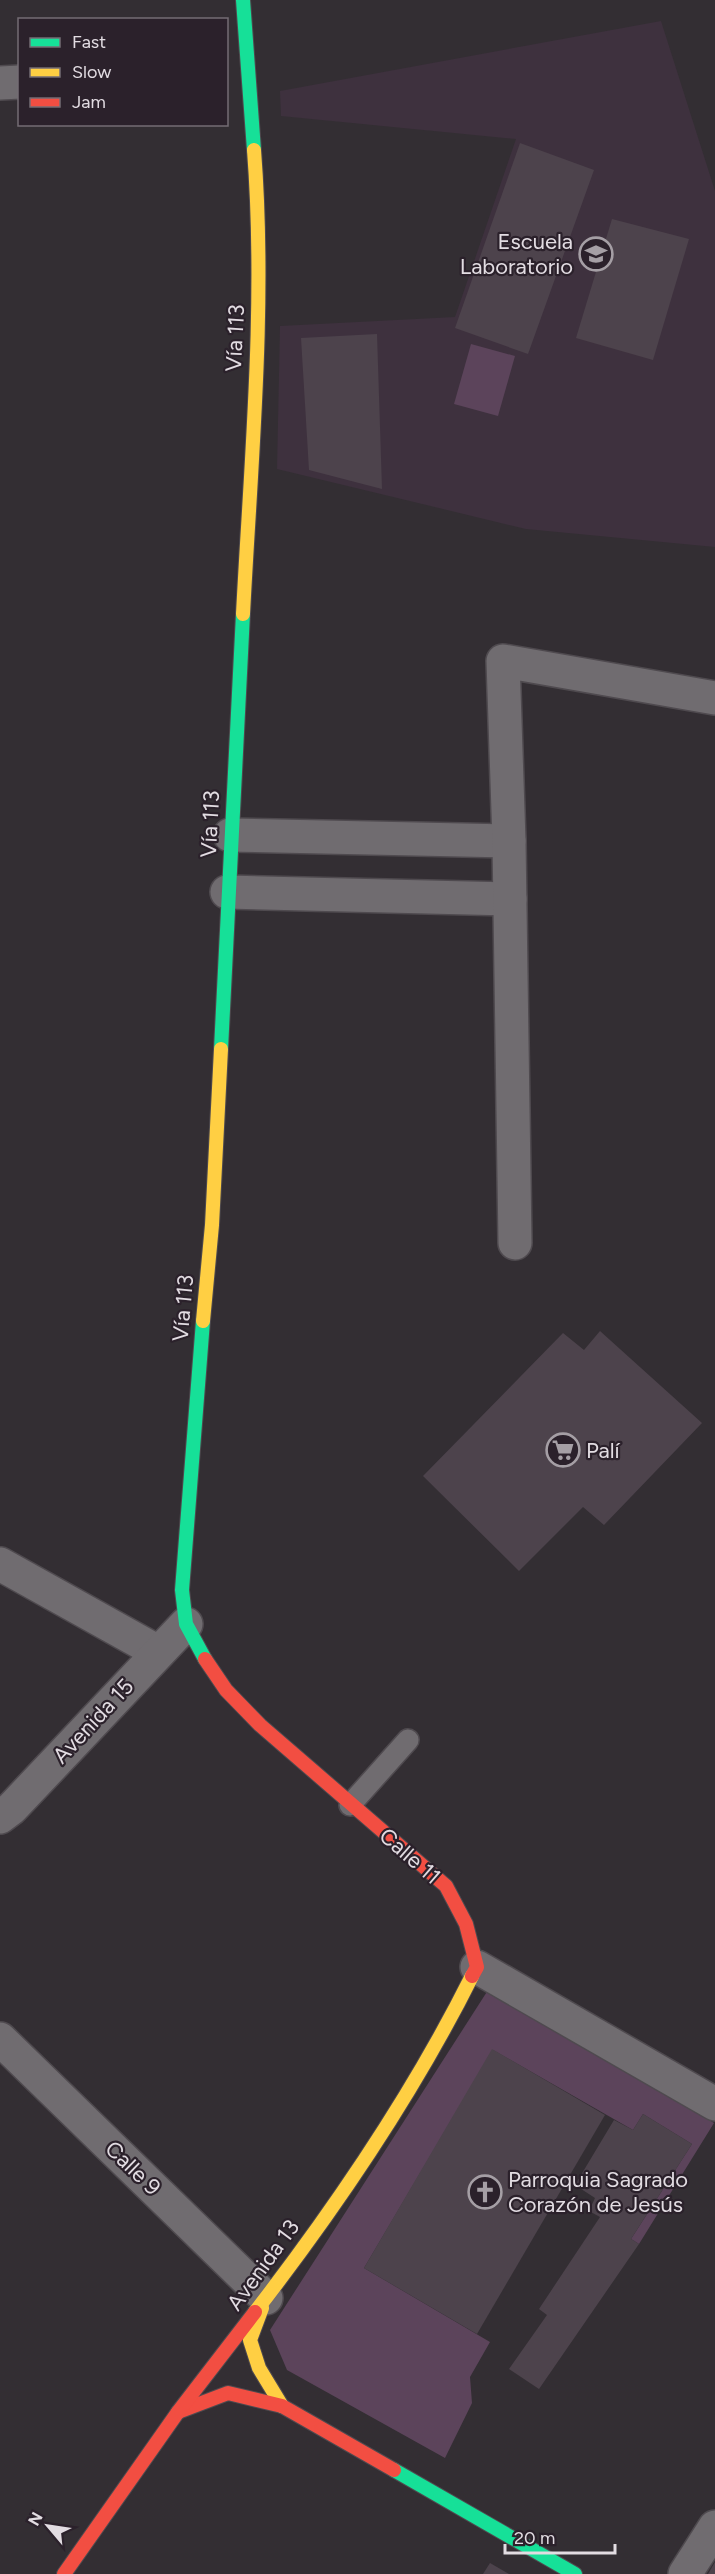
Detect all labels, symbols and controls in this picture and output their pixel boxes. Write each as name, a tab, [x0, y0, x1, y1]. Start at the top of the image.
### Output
legend	[18, 18, 228, 126]
text: Fast	[72, 31, 106, 53]
text: Slow	[72, 61, 111, 83]
text: Jam	[72, 91, 106, 113]
place label: Escuela Laboratorio	[460, 228, 573, 280]
school or university icon: Escuela Laboratorio	[578, 236, 614, 272]
street label: Vía 113	[220, 304, 250, 372]
street label: Vía 113	[195, 790, 225, 858]
street label: Vía 113	[167, 1273, 199, 1343]
supermarket icon: Palí	[545, 1432, 581, 1468]
place label: Palí	[586, 1437, 621, 1464]
street label: Avenida 15	[47, 1673, 139, 1769]
street label: Calle 11	[374, 1822, 446, 1890]
street label: Calle 9	[100, 2135, 166, 2201]
place label: Parroquia Sagrado Corazón de Jesús	[508, 2166, 688, 2218]
church icon: Parroquia Sagrado Corazón de Jesús	[467, 2174, 503, 2210]
street label: Avenida 13	[221, 2214, 305, 2316]
north arrow	[18, 2496, 78, 2556]
text: N	[24, 2509, 47, 2529]
scale bar	[505, 2517, 614, 2555]
text: 20 m	[514, 2527, 555, 2549]

